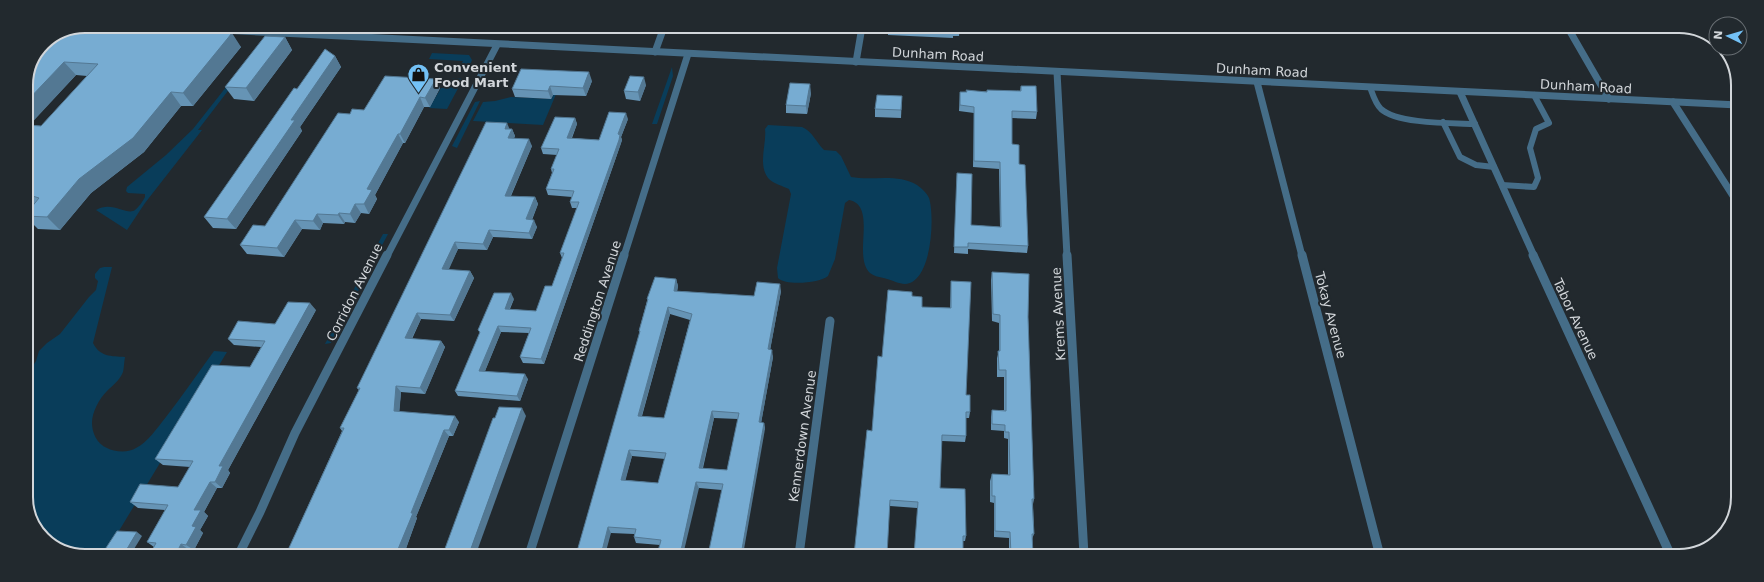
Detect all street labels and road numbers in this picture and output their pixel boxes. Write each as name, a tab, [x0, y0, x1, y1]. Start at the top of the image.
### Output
street label: Dunham Road	[892, 45, 984, 64]
street label: Dunham Road	[1216, 61, 1308, 80]
street label: Dunham Road	[1540, 77, 1632, 96]
street label: Reddington Avenue	[571, 239, 624, 364]
street label: Corridon Avenue	[323, 241, 386, 344]
street label: Krems Avenue	[1049, 267, 1068, 361]
street label: Tokay Avenue	[1311, 269, 1349, 360]
street label: Tabor Avenue	[1550, 275, 1601, 362]
street label: Kennerdown Avenue	[786, 369, 819, 503]

